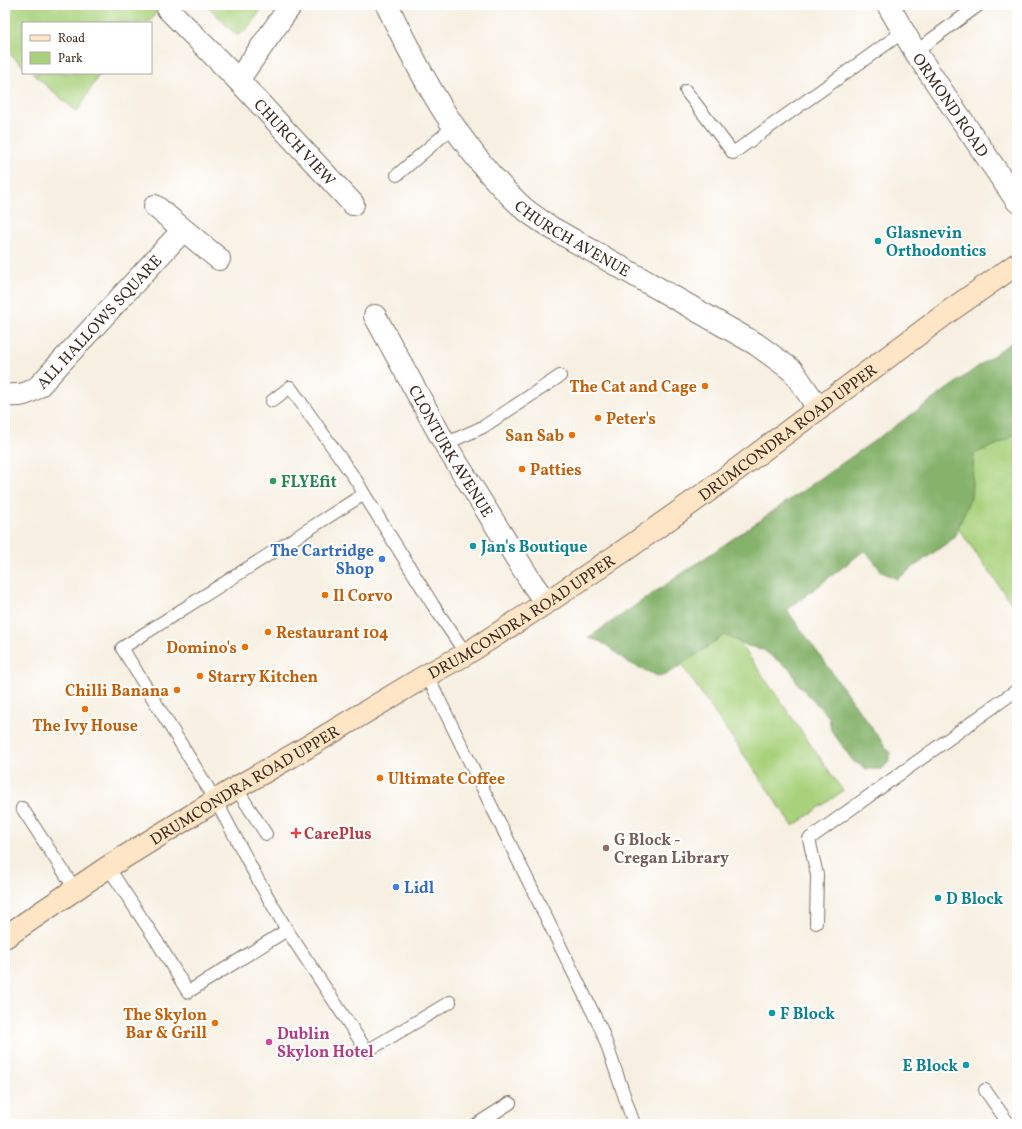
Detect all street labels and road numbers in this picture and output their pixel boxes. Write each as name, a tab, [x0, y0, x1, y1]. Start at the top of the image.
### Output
street label: ORMOND ROAD	[906, 49, 993, 162]
street label: CHURCH VIEW	[248, 95, 340, 191]
street label: CHURCH AVENUE	[509, 196, 634, 283]
street label: ALL HALLOWS SQUARE	[32, 251, 168, 395]
street label: DRUMCONDRA ROAD UPPER	[695, 360, 882, 507]
street label: CLONTURK AVENUE	[402, 382, 497, 522]
street label: DRUMCONDRA ROAD UPPER	[425, 551, 620, 685]
street label: DRUMCONDRA ROAD UPPER	[146, 721, 345, 851]

